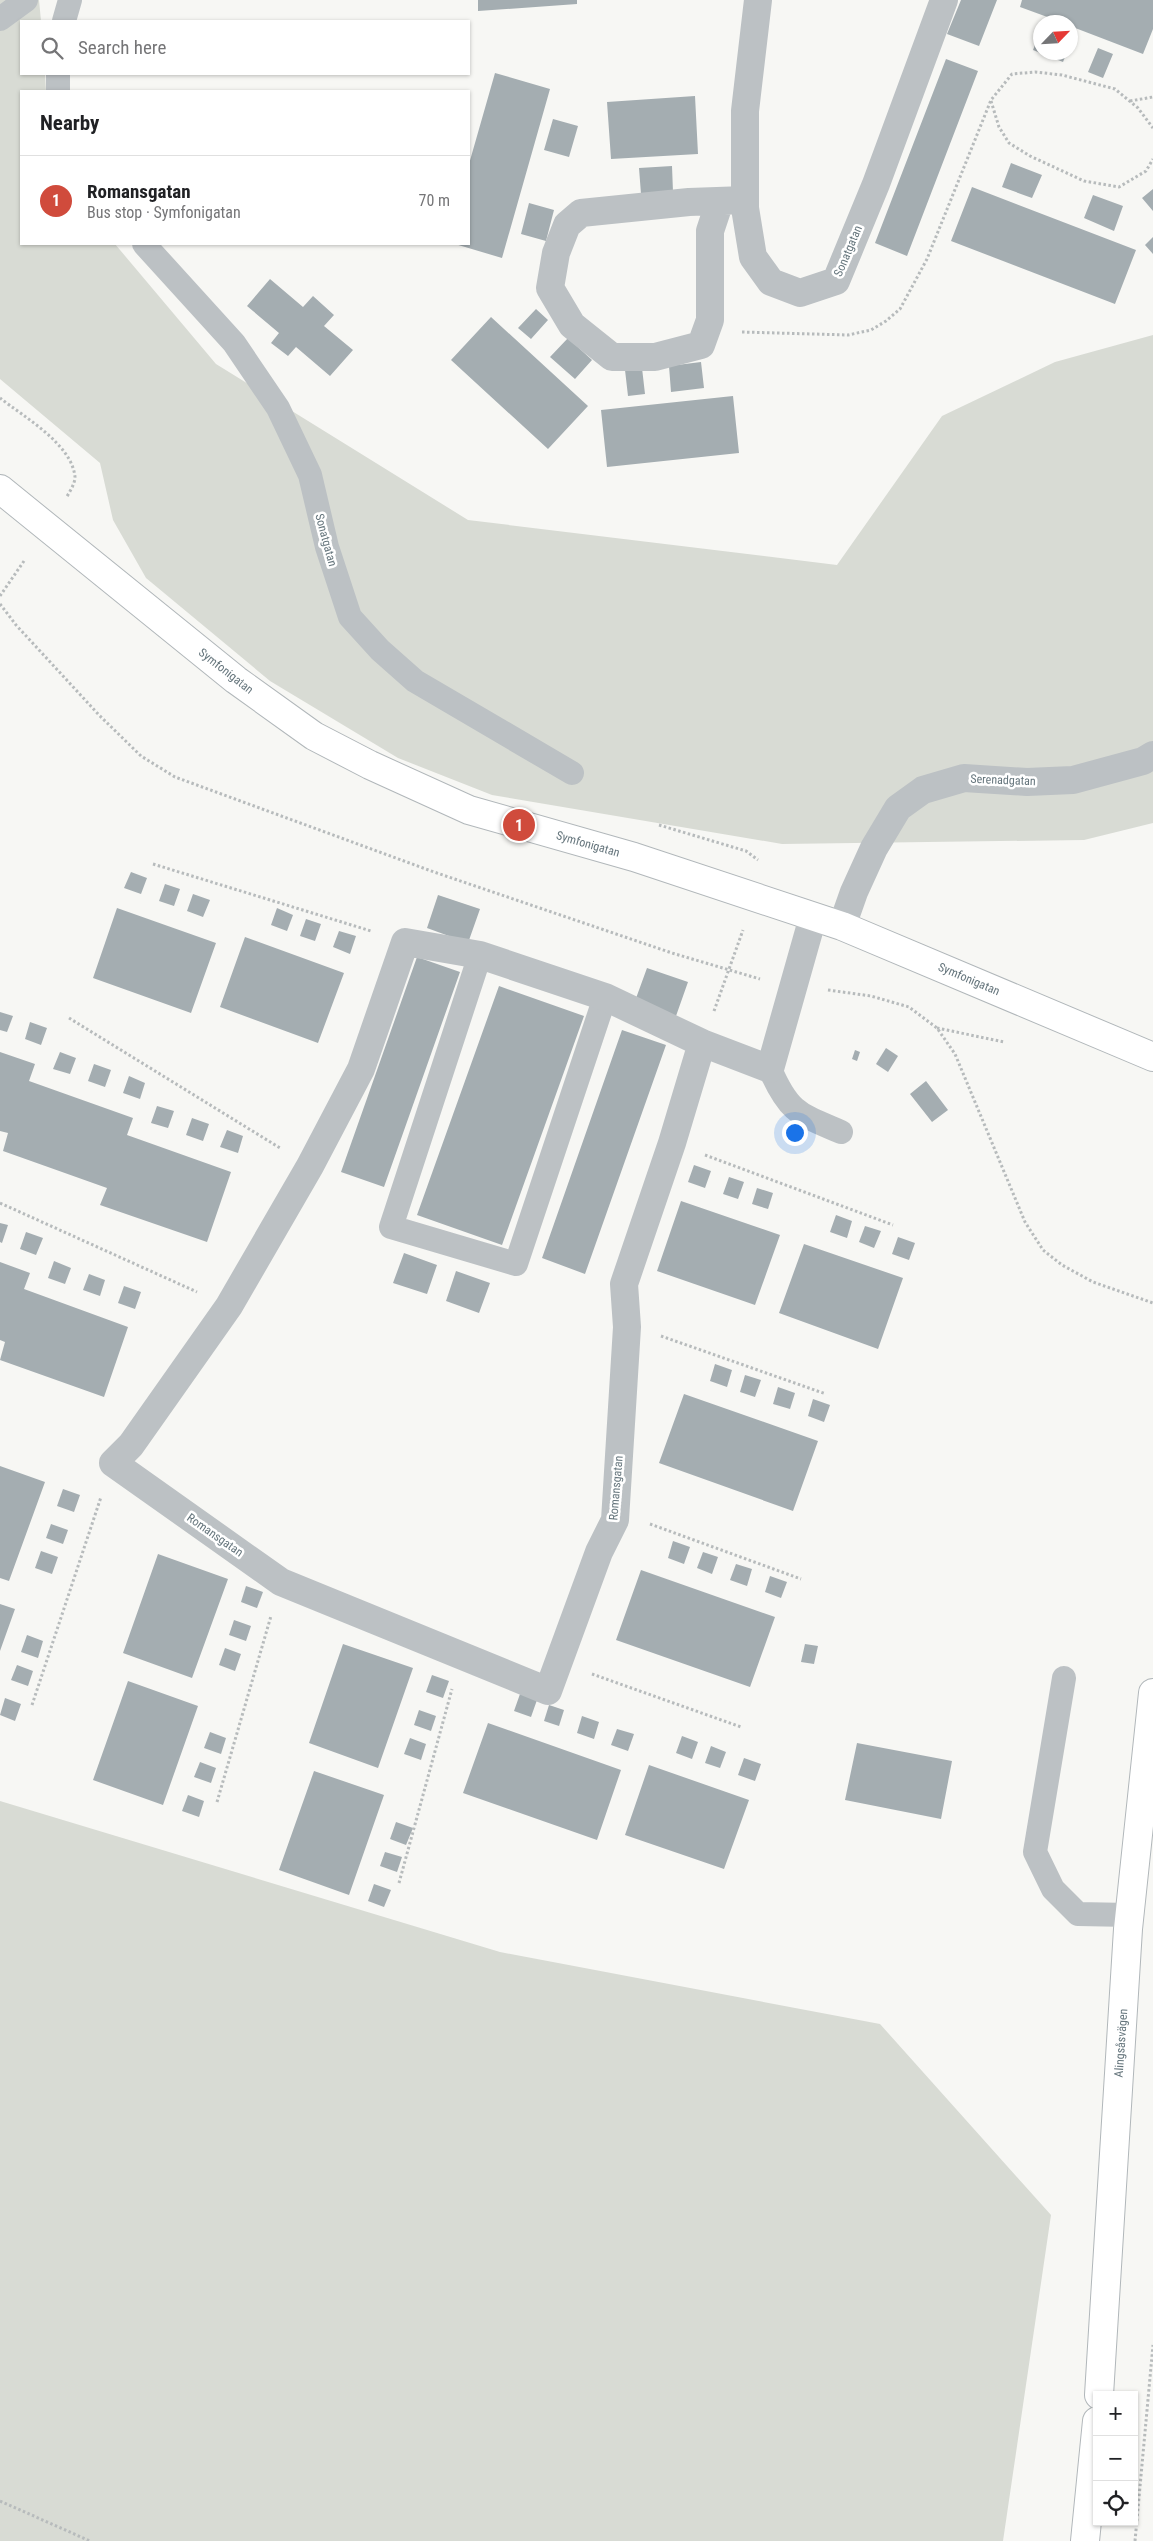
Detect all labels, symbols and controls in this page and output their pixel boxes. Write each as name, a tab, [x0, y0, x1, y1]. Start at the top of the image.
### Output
north arrow	[1033, 15, 1078, 60]
search box	[20, 20, 470, 75]
icon: search	[38, 34, 66, 62]
text: Search here	[78, 36, 166, 59]
text: Nearby	[40, 111, 99, 135]
text: Romansgatan	[87, 180, 191, 203]
text: 1	[52, 191, 60, 210]
text: 70 m	[418, 191, 450, 210]
text: Bus stop · Symfonigatan	[87, 203, 241, 222]
street label: Sonatgatan	[831, 223, 865, 279]
street label: Sonatgatan	[312, 512, 340, 568]
street label: Symfonigatan	[196, 645, 256, 697]
street label: Serenadgatan	[970, 772, 1036, 788]
pin: 1	[503, 806, 535, 844]
street label: Symfonigatan	[555, 828, 622, 860]
street label: Symfonigatan	[936, 960, 1002, 998]
your location	[782, 1120, 808, 1146]
street label: Romansgatan	[606, 1455, 626, 1521]
street label: Romansgatan	[184, 1511, 246, 1560]
street label: Alingsåsvägen	[1112, 2008, 1130, 2078]
map controls	[1093, 2391, 1138, 2526]
button: +	[1093, 2391, 1138, 2436]
button: −	[1093, 2436, 1138, 2481]
button: locate	[1093, 2481, 1138, 2526]

